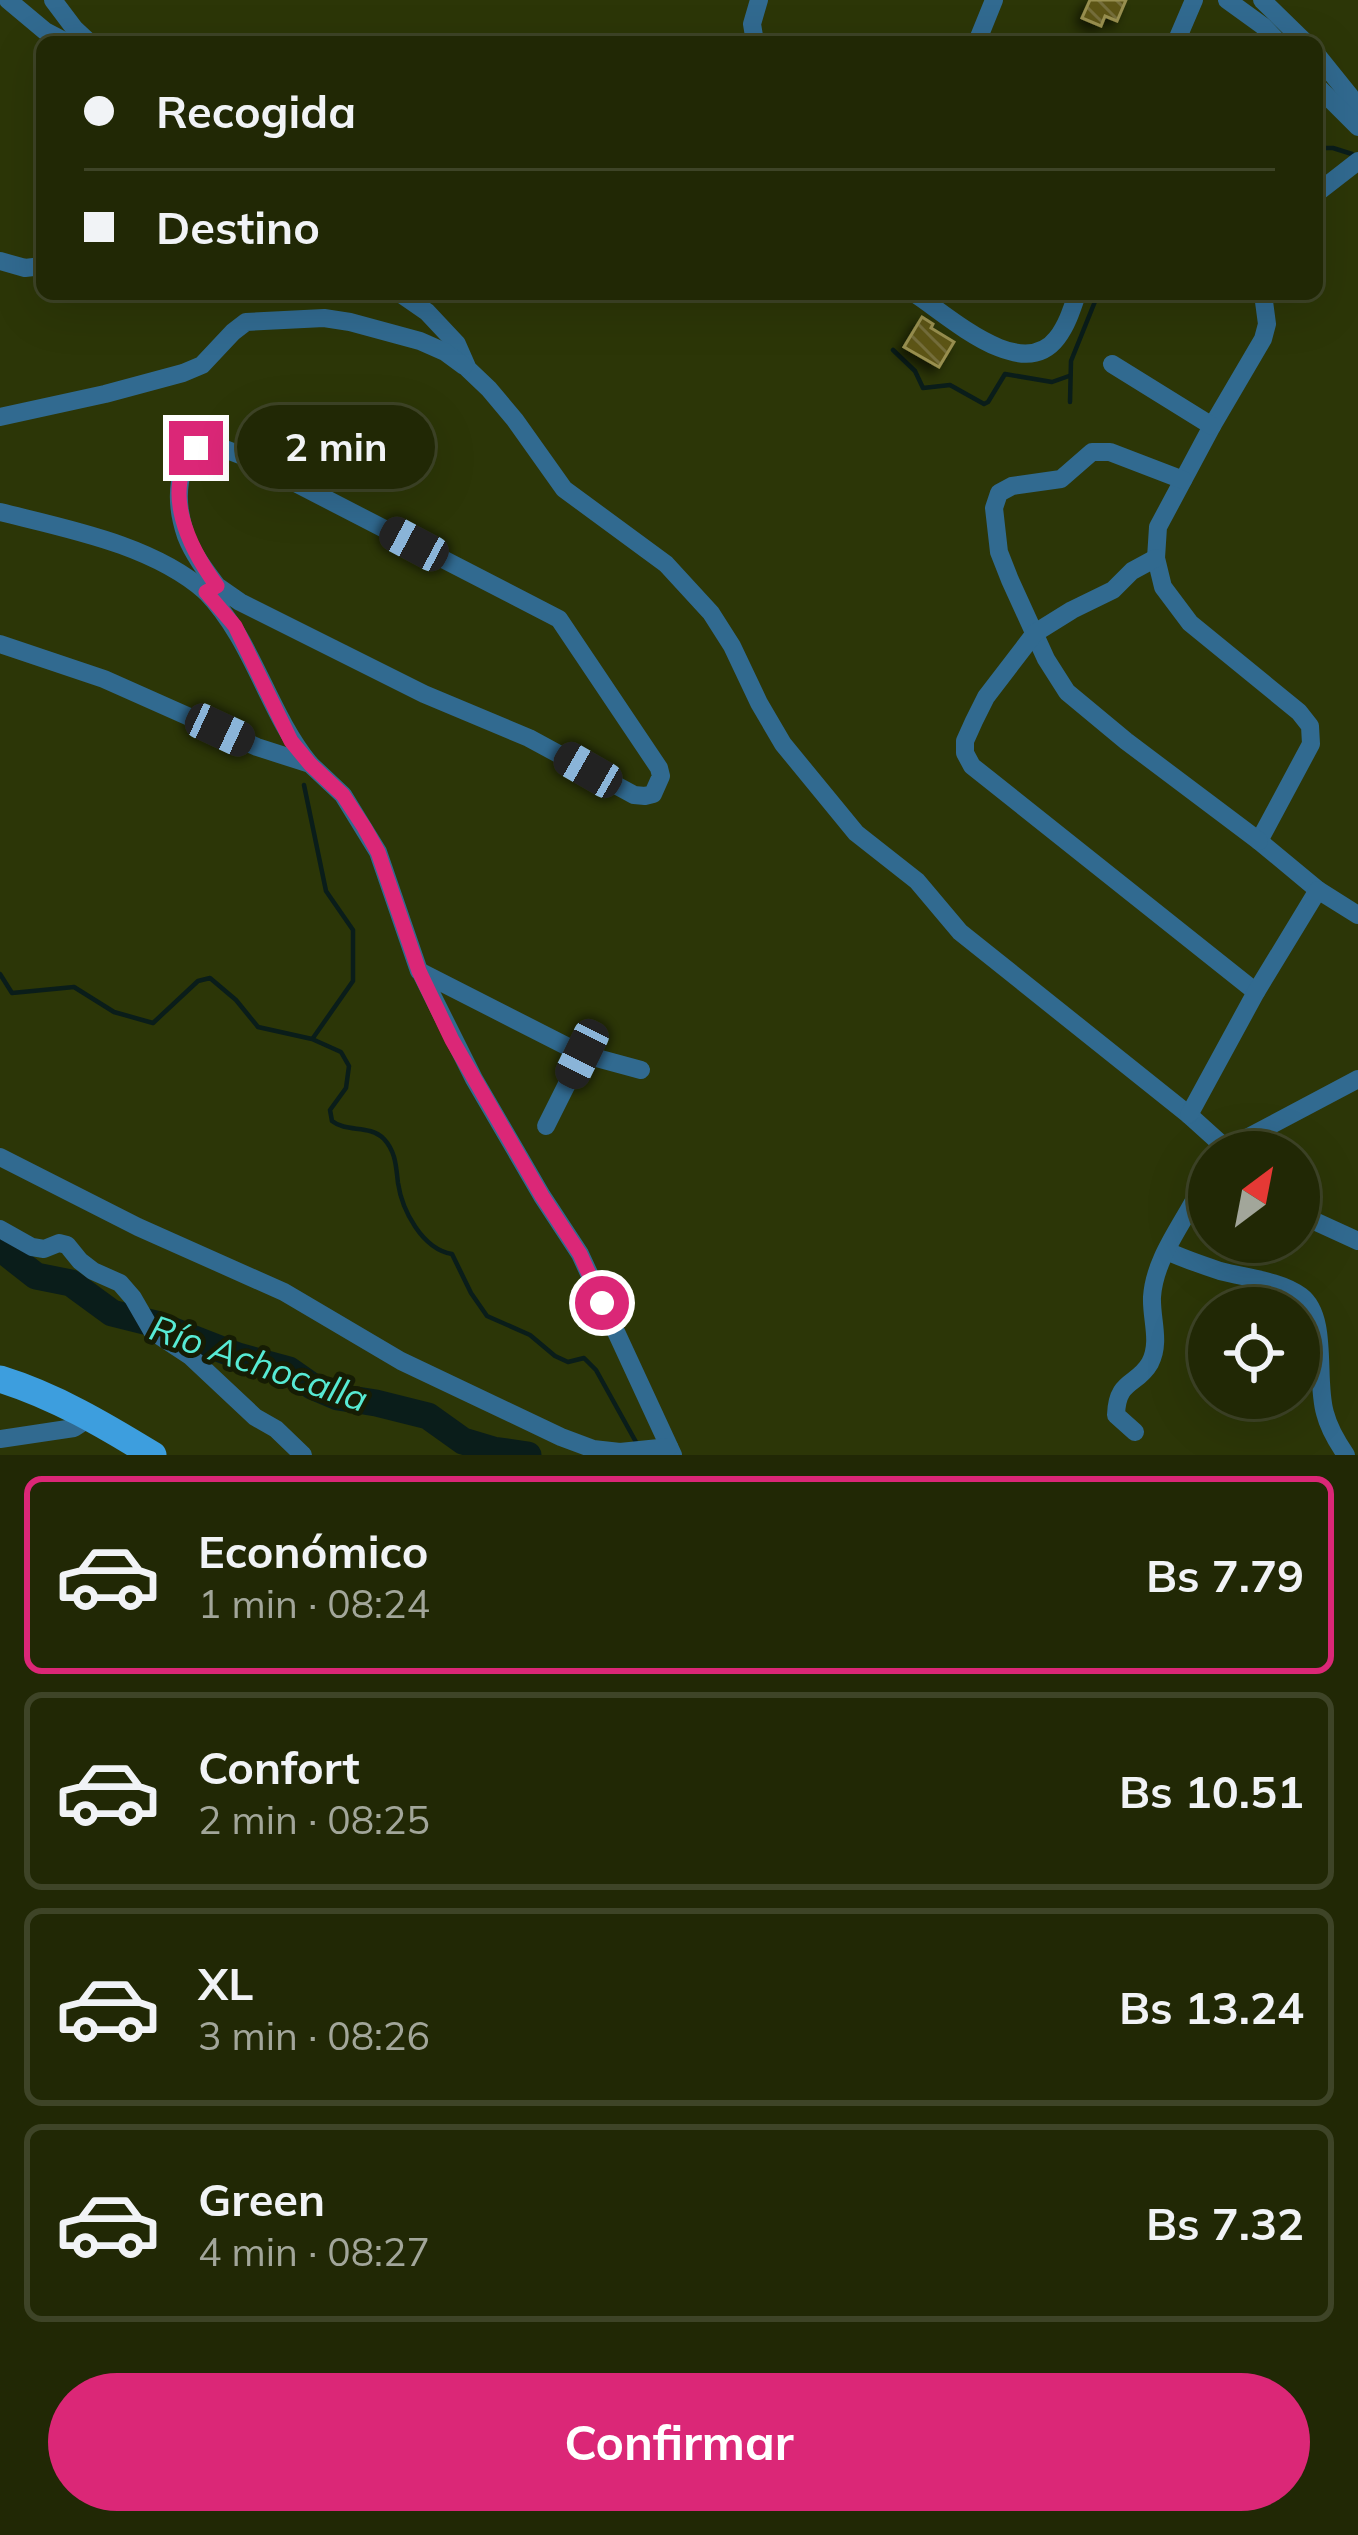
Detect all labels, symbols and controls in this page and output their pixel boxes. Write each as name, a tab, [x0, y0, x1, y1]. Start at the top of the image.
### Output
text: Recogida	[156, 83, 356, 139]
text: Destino	[156, 199, 320, 255]
callout: 2 min	[238, 406, 436, 490]
route end	[169, 421, 223, 475]
text: 2 min	[285, 422, 387, 471]
car	[374, 511, 454, 577]
car	[180, 698, 260, 762]
car	[548, 736, 628, 804]
car	[550, 1014, 614, 1094]
north arrow	[1188, 1131, 1320, 1263]
map controls	[1188, 1131, 1320, 1419]
route start	[575, 1276, 629, 1330]
button: locate	[1188, 1287, 1320, 1419]
water label: Río Achocalla	[144, 1304, 374, 1421]
icon: car	[54, 1521, 162, 1629]
text: Económico	[198, 1523, 428, 1579]
text: Bs 7.79	[1146, 1547, 1304, 1603]
text: 1 min · 08:24	[198, 1579, 430, 1628]
icon: car	[54, 1737, 162, 1845]
text: Confort	[198, 1739, 360, 1795]
text: Bs 10.51	[1119, 1763, 1304, 1819]
text: 2 min · 08:25	[198, 1795, 430, 1844]
icon: car	[54, 1953, 162, 2061]
text: XL	[198, 1955, 253, 2011]
text: Bs 13.24	[1119, 1979, 1304, 2035]
text: 3 min · 08:26	[198, 2011, 430, 2060]
icon: car	[54, 2169, 162, 2277]
text: Green	[198, 2171, 325, 2227]
text: Bs 7.32	[1146, 2195, 1304, 2251]
text: 4 min · 08:27	[198, 2227, 430, 2276]
button: Confirmar	[48, 2373, 1310, 2511]

